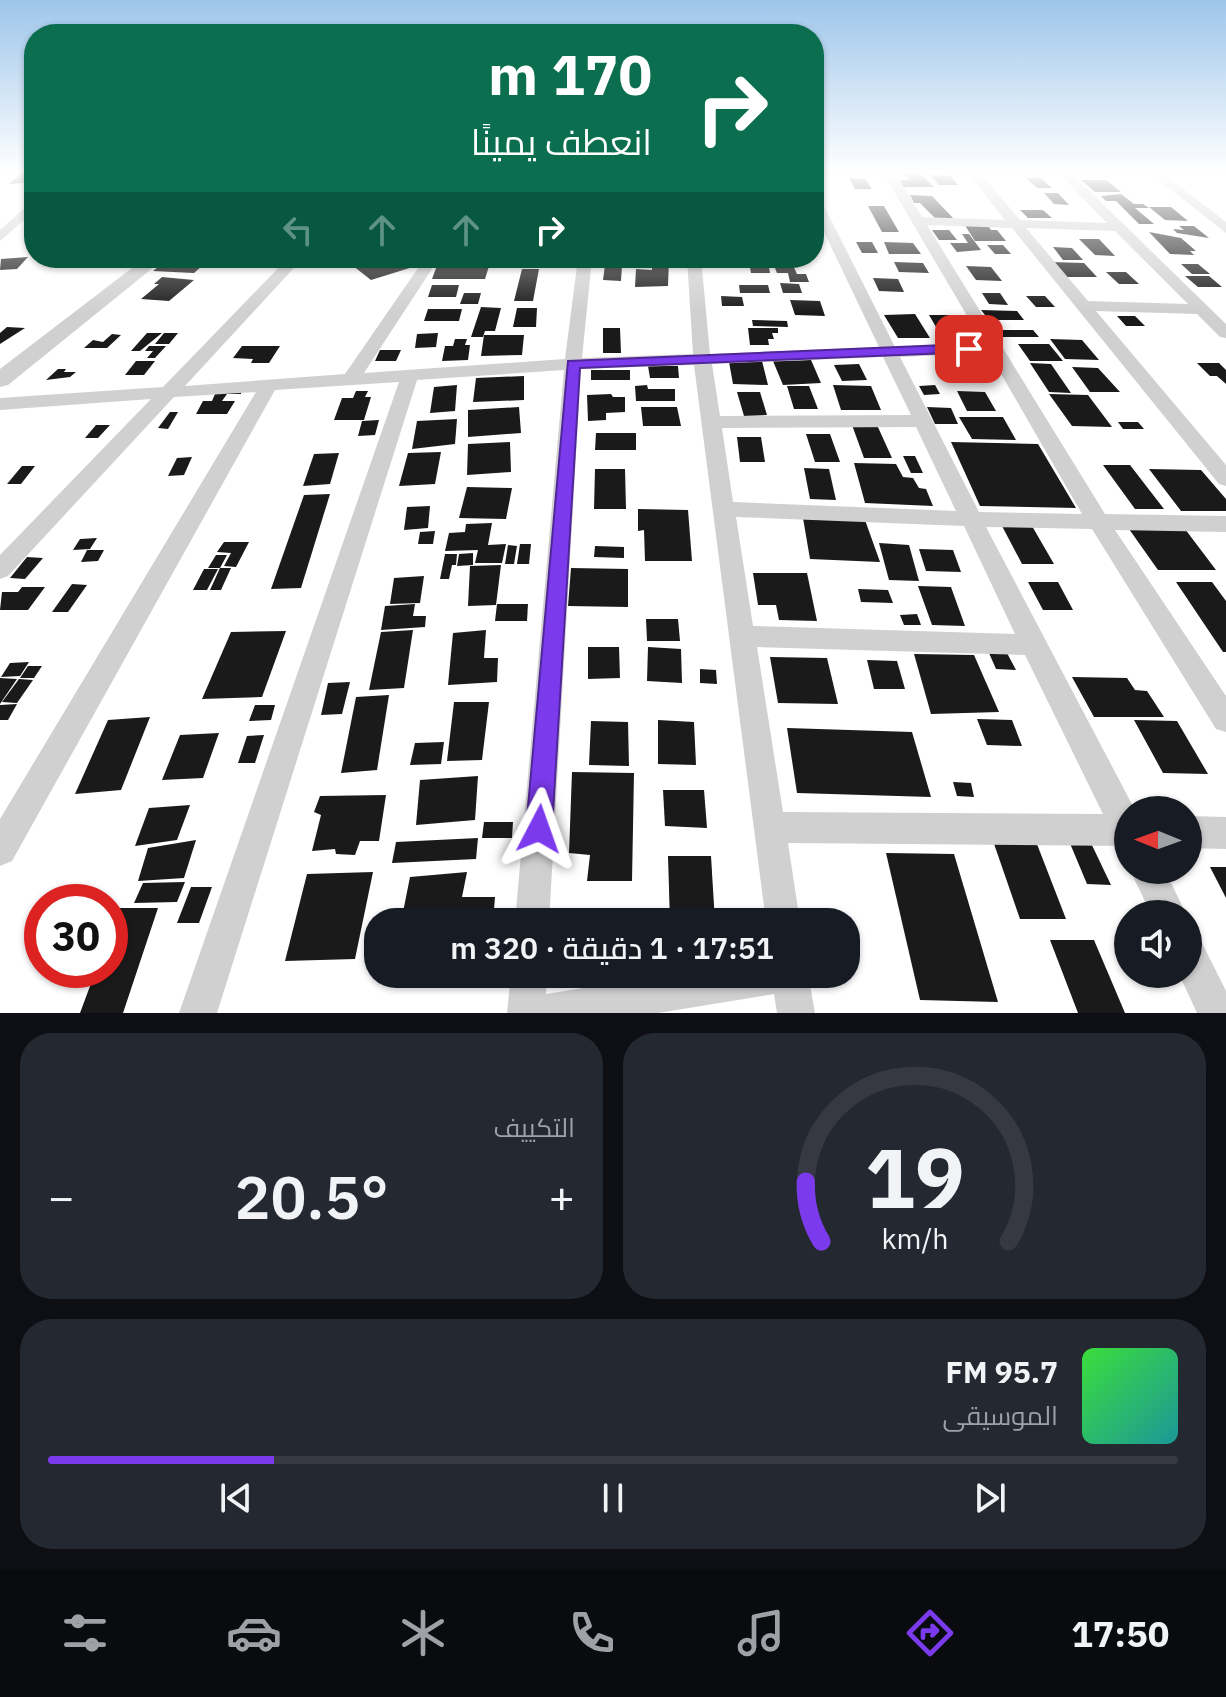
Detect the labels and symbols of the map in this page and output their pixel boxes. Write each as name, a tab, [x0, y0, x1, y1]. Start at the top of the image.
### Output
pin	[935, 315, 1003, 383]
position arrow	[497, 787, 581, 871]
north arrow	[1114, 796, 1202, 884]
speed limit sign: 30	[24, 884, 128, 988]

